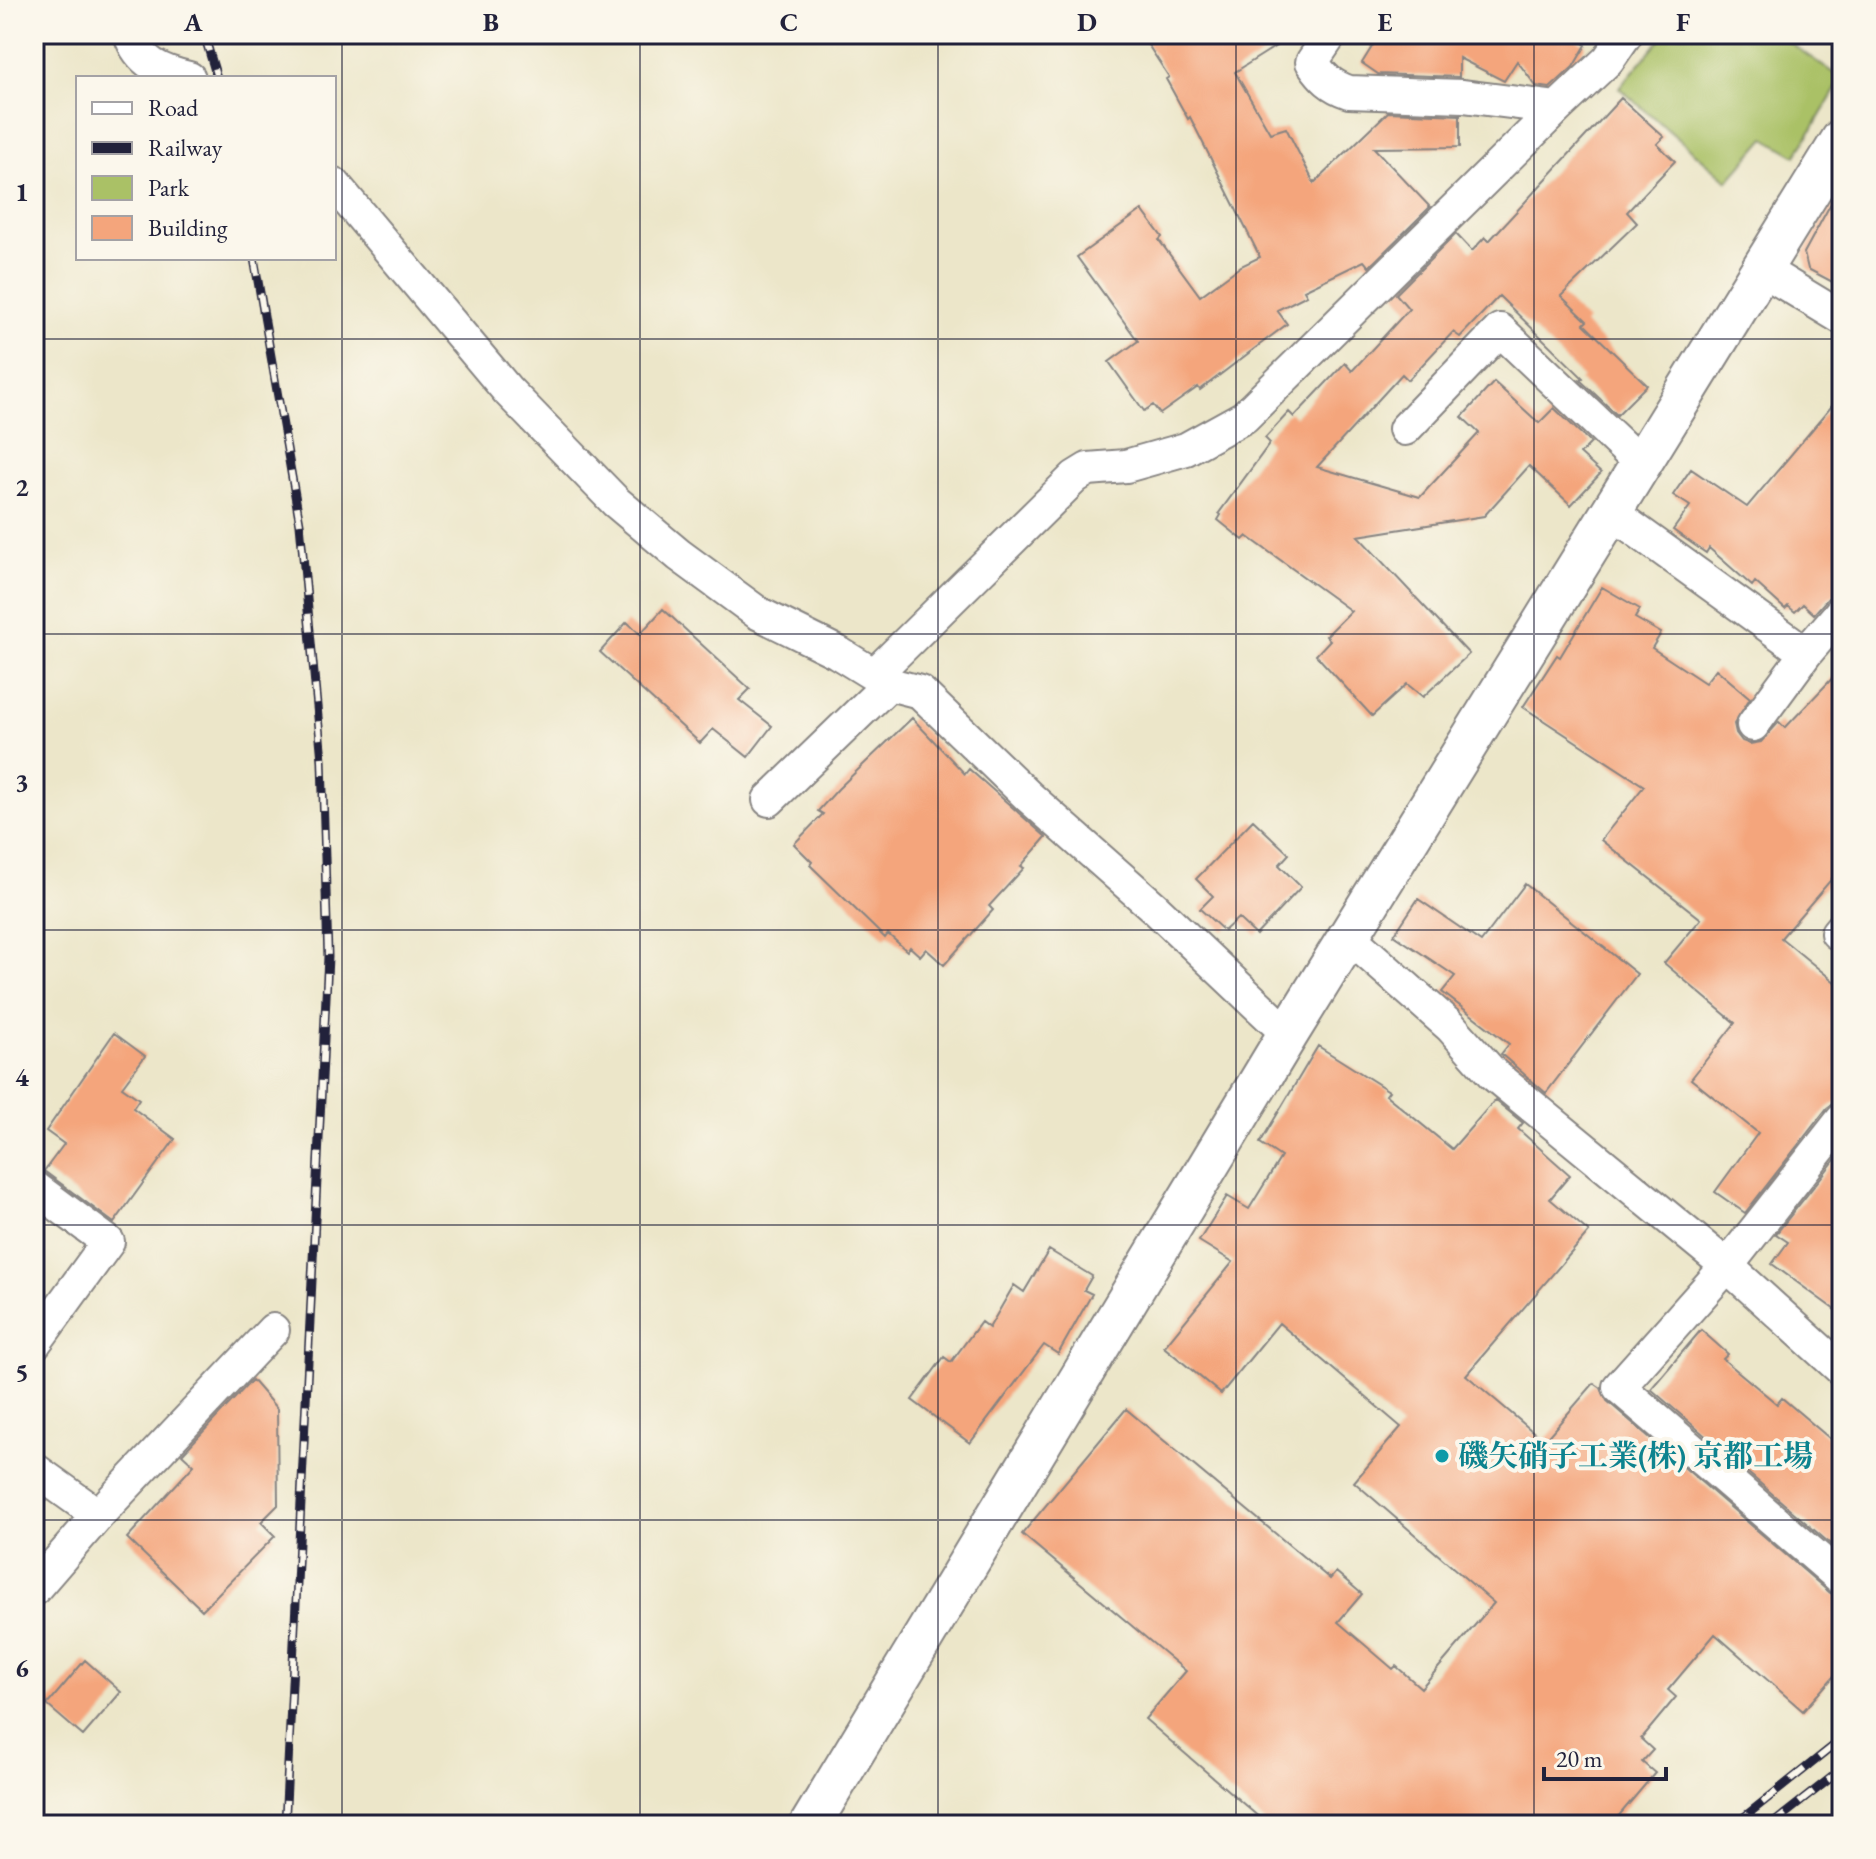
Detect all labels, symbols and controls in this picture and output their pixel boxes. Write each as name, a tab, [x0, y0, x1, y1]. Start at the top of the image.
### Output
text: A	[183, 5, 203, 39]
text: B	[483, 5, 499, 39]
text: C	[780, 5, 798, 39]
text: D	[1077, 5, 1097, 39]
text: E	[1378, 5, 1393, 39]
text: F	[1676, 5, 1690, 39]
legend	[76, 76, 336, 260]
text: Road	[148, 92, 199, 123]
text: Railway	[148, 132, 223, 163]
text: Park	[148, 172, 190, 203]
text: 1	[15, 175, 29, 209]
text: Building	[148, 212, 228, 243]
text: 2	[15, 470, 29, 504]
text: 3	[15, 765, 29, 799]
text: 4	[15, 1060, 29, 1094]
text: 5	[15, 1355, 29, 1389]
place label: 磯矢硝子工業(株) 京都工場	[1458, 1436, 1813, 1475]
marker: 磯矢硝子工業(株) 京都工場	[1433, 1447, 1451, 1465]
text: 6	[15, 1651, 29, 1685]
scale bar	[1544, 1731, 1666, 1781]
text: 20 m	[1556, 1743, 1603, 1774]

